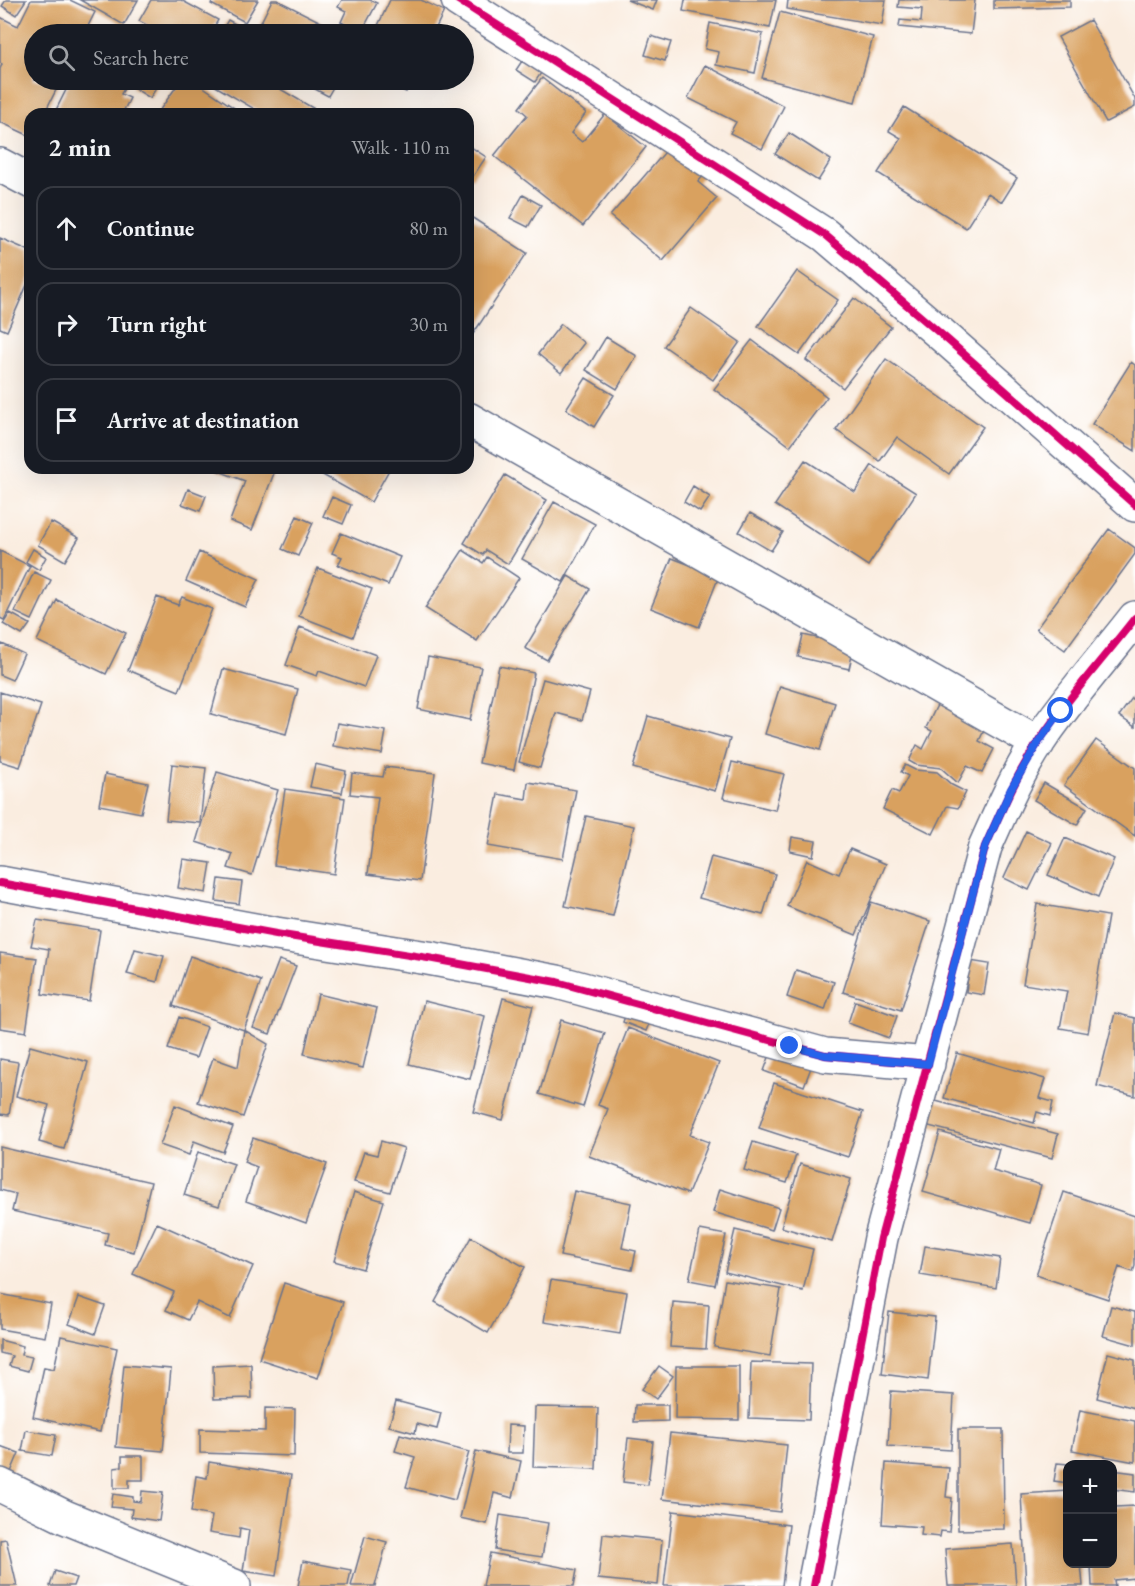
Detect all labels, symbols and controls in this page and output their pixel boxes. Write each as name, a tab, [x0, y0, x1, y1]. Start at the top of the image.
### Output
search box	[24, 24, 474, 90]
icon: search	[45, 41, 78, 74]
text: Search here	[93, 43, 188, 72]
text: 2 min	[48, 130, 111, 164]
text: Walk · 110 m	[351, 134, 450, 160]
icon: ahead	[50, 212, 83, 245]
text: Continue	[107, 214, 194, 243]
text: 80 m	[409, 215, 448, 241]
icon: right	[50, 308, 83, 341]
text: Turn right	[107, 310, 206, 339]
text: 30 m	[409, 311, 448, 337]
icon: arrive	[50, 404, 83, 437]
text: Arrive at destination	[107, 406, 299, 435]
route start	[1047, 697, 1073, 723]
route end	[776, 1032, 802, 1058]
map controls	[1063, 1460, 1117, 1568]
button: +	[1063, 1460, 1117, 1514]
button: −	[1063, 1514, 1117, 1568]

